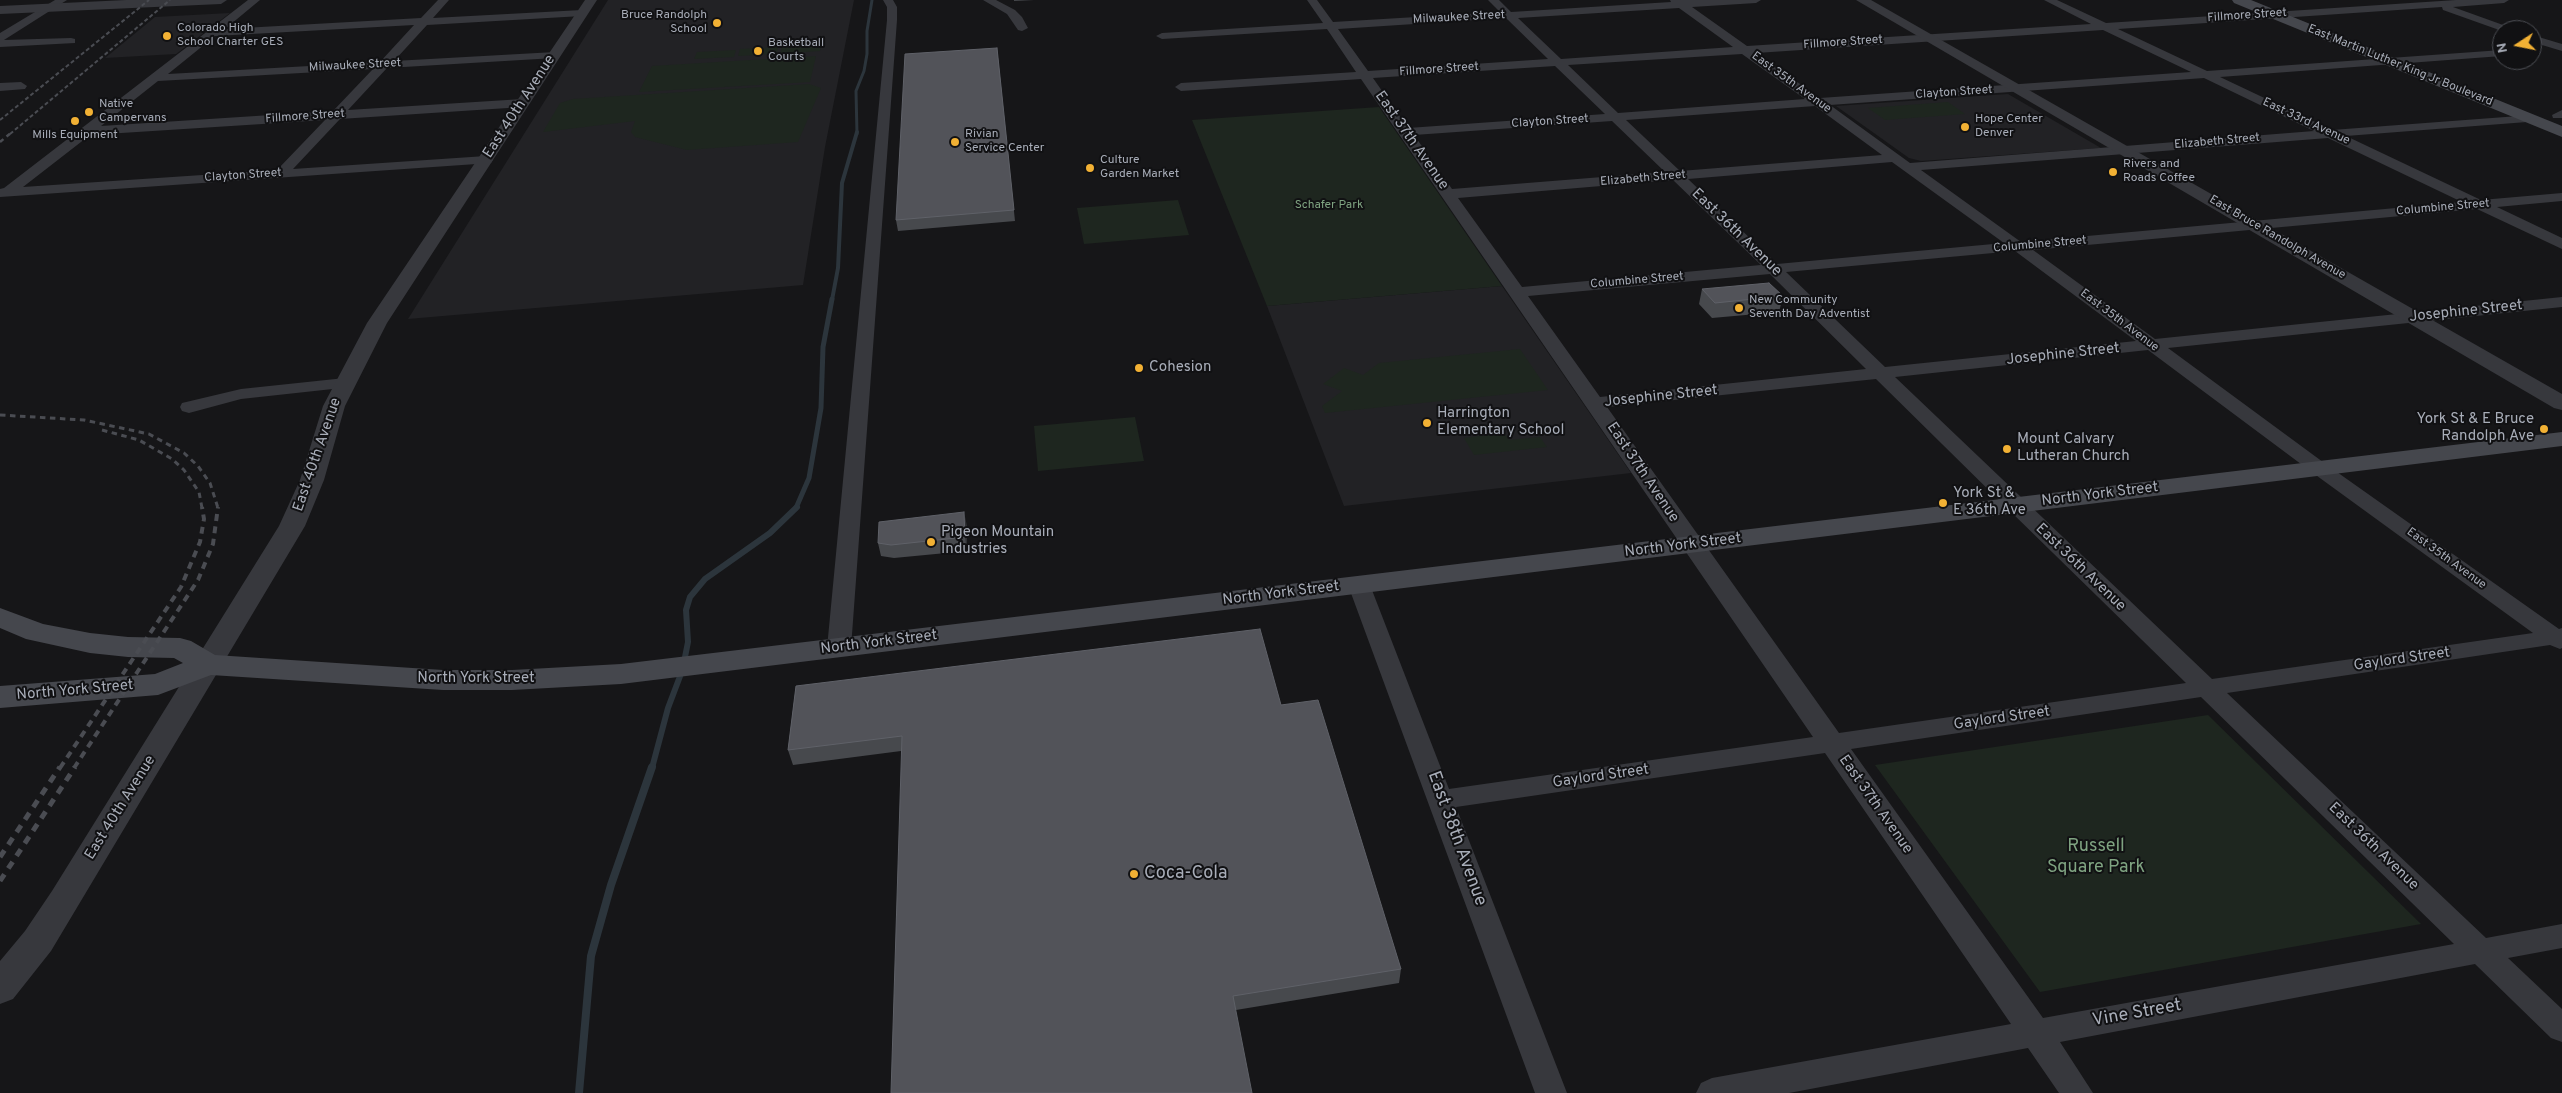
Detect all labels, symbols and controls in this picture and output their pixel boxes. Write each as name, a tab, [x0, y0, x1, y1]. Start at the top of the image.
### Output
street label: Fillmore Street	[2207, 6, 2287, 26]
street label: Milwaukee Street	[1413, 8, 1505, 28]
place label: Bruce Randolph School	[621, 9, 707, 37]
marker: Bruce Randolph School	[711, 17, 723, 29]
north arrow	[2492, 20, 2542, 70]
place label: Colorado High School Charter GES	[177, 22, 283, 50]
street label: East Martin Luther King Jr Boulevard	[2305, 22, 2495, 110]
marker: Colorado High School Charter GES	[161, 30, 173, 42]
street label: Fillmore Street	[1803, 33, 1883, 53]
place label: Basketball Courts	[768, 37, 824, 65]
text: N	[2493, 41, 2512, 54]
marker: Basketball Courts	[752, 45, 764, 57]
street label: East 35th Avenue	[1748, 49, 1834, 117]
street label: East 40th Avenue	[480, 52, 560, 162]
street label: Milwaukee Street	[309, 56, 401, 76]
street label: Fillmore Street	[1399, 60, 1479, 80]
street label: Clayton Street	[1915, 83, 1993, 103]
street label: East 37th Avenue	[1370, 88, 1452, 194]
street label: East 33rd Avenue	[2260, 95, 2352, 149]
place label: Native Campervans	[99, 98, 167, 126]
marker: Native Campervans	[83, 106, 95, 118]
street label: Fillmore Street	[265, 107, 345, 127]
street label: Clayton Street	[1511, 112, 1589, 132]
place label: Hope Center Denver	[1975, 113, 2043, 141]
marker: Mills Equipment	[69, 115, 81, 127]
marker: Hope Center Denver	[1959, 121, 1971, 133]
place label: Rivian Service Center	[965, 128, 1045, 156]
place label: Mills Equipment	[32, 129, 118, 143]
street label: Elizabeth Street	[2174, 131, 2260, 153]
marker: Rivian Service Center	[949, 136, 961, 148]
place label: Culture Garden Market	[1100, 154, 1179, 182]
place label: Rivers and Roads Coffee	[2123, 158, 2195, 186]
marker: Culture Garden Market	[1084, 162, 1096, 174]
street label: Clayton Street	[204, 166, 282, 186]
marker: Rivers and Roads Coffee	[2107, 166, 2119, 178]
street label: Elizabeth Street	[1600, 168, 1686, 190]
street label: East 36th Avenue	[1687, 185, 1785, 281]
street label: East Bruce Randolph Avenue	[2206, 193, 2348, 283]
street label: Columbine Street	[2396, 197, 2490, 219]
park label: Schafer Park	[1295, 199, 1363, 213]
street label: Columbine Street	[1993, 234, 2087, 256]
street label: Columbine Street	[1590, 270, 1684, 292]
street label: East 35th Avenue	[2077, 287, 2161, 355]
place label: New Community Seventh Day Adventist	[1749, 294, 1870, 322]
street label: Josephine Street	[2408, 297, 2524, 327]
marker: New Community Seventh Day Adventist	[1733, 302, 1745, 314]
street label: Josephine Street	[2005, 340, 2121, 370]
place label: Cohesion	[1149, 359, 1211, 377]
marker: Cohesion	[1133, 362, 1145, 374]
street label: Josephine Street	[1603, 382, 1719, 412]
street label: East 40th Avenue	[290, 396, 346, 514]
place label: Harrington Elementary School	[1437, 405, 1564, 440]
place label: York St & E Bruce Randolph Ave	[2416, 411, 2534, 446]
marker: Harrington Elementary School	[1421, 417, 1433, 429]
street label: East 37th Avenue	[1602, 420, 1682, 526]
marker: York St & E Bruce Randolph Ave	[2538, 423, 2550, 435]
place label: Mount Calvary Lutheran Church	[2017, 431, 2130, 466]
marker: Mount Calvary Lutheran Church	[2001, 443, 2013, 455]
street label: North York Street	[2041, 479, 2159, 511]
place label: York St & E 36th Ave	[1953, 485, 2026, 520]
marker: York St & E 36th Ave	[1937, 497, 1949, 509]
street label: East 36th Avenue	[2031, 520, 2129, 616]
place label: Pigeon Mountain Industries	[941, 524, 1054, 559]
street label: East 35th Avenue	[2403, 525, 2489, 593]
street label: North York Street	[1624, 530, 1742, 562]
marker: Pigeon Mountain Industries	[925, 536, 937, 548]
street label: North York Street	[1222, 578, 1340, 610]
street label: North York Street	[820, 627, 938, 659]
street label: Gaylord Street	[2353, 644, 2451, 676]
street label: North York Street	[417, 670, 535, 688]
street label: North York Street	[16, 677, 134, 705]
street label: Gaylord Street	[1953, 703, 2051, 735]
street label: East 37th Avenue	[1834, 752, 1916, 858]
street label: East 40th Avenue	[82, 753, 160, 863]
street label: Gaylord Street	[1552, 761, 1650, 793]
street label: East 38th Avenue	[1422, 769, 1490, 909]
street label: East 36th Avenue	[2324, 799, 2422, 895]
park label: Russell Square Park	[2047, 836, 2145, 879]
place label: Coca-Cola	[1144, 863, 1228, 885]
marker: Coca-Cola	[1128, 868, 1140, 880]
street label: Vine Street	[2091, 996, 2183, 1032]

